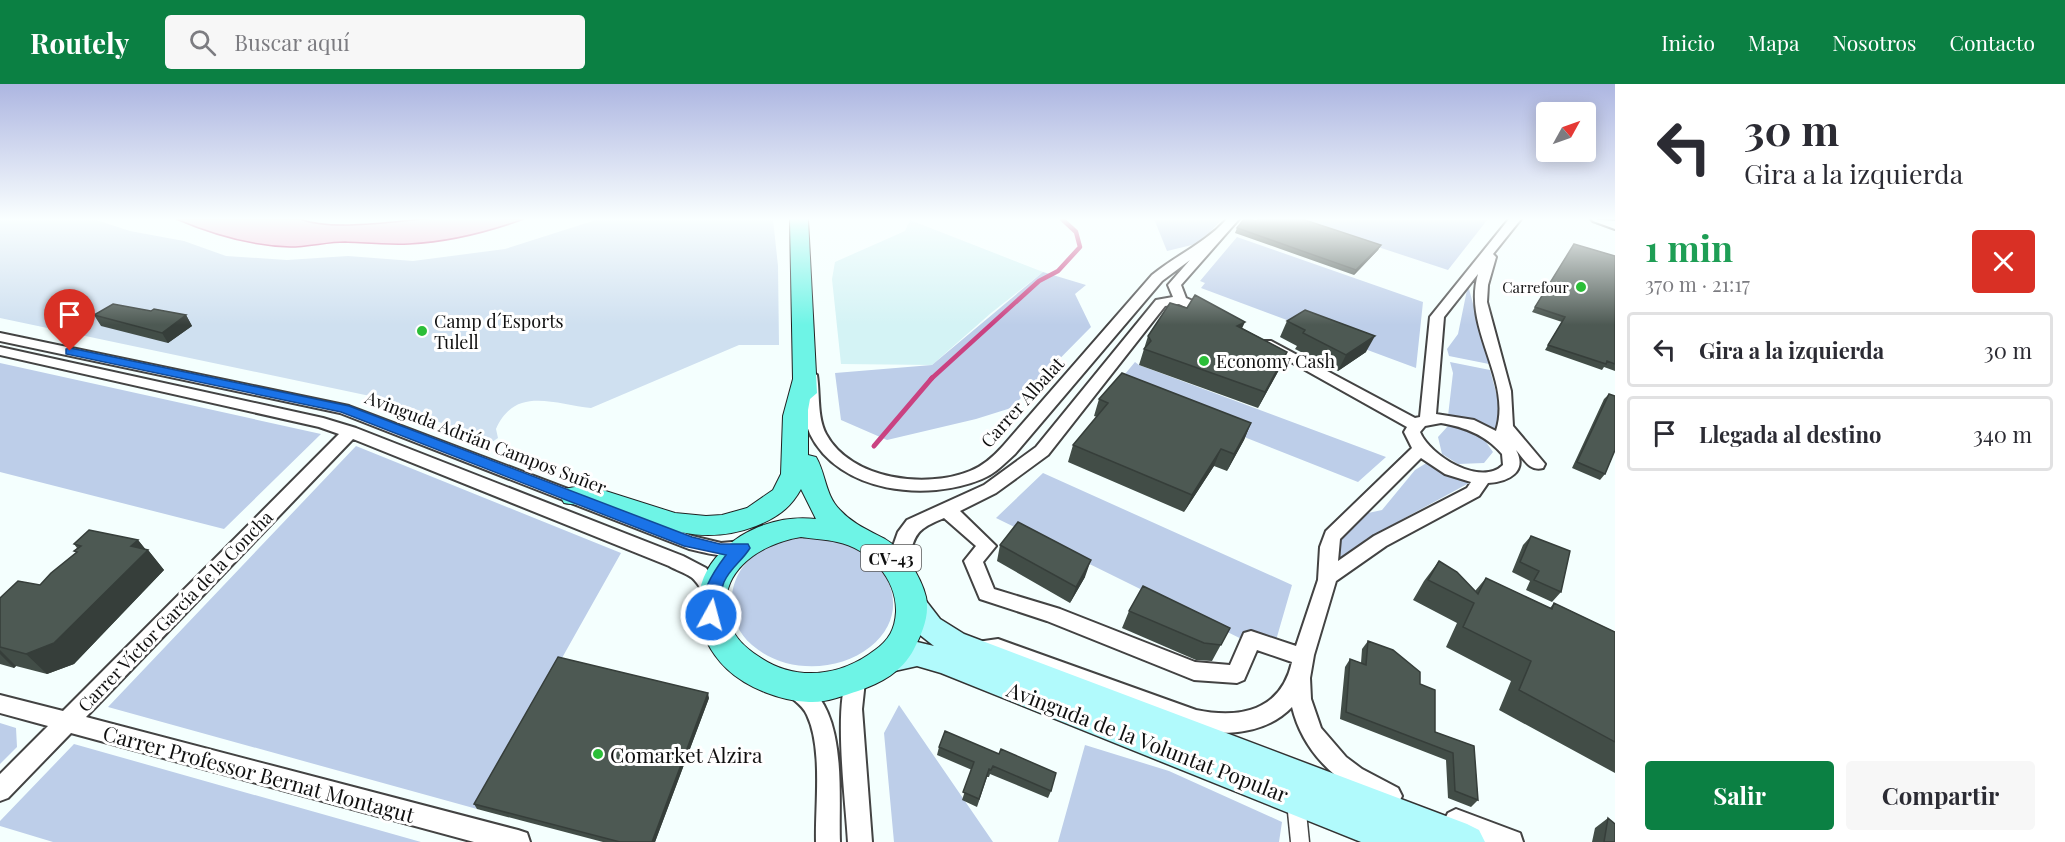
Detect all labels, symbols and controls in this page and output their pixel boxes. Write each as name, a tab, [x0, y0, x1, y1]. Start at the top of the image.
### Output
search box	[165, 15, 585, 69]
text: Routely	[30, 24, 129, 61]
icon: search	[186, 26, 219, 59]
text: Buscar aquí	[234, 27, 350, 57]
text: Inicio	[1661, 28, 1715, 56]
text: Mapa	[1748, 28, 1799, 56]
text: Nosotros	[1832, 28, 1916, 56]
text: Contacto	[1949, 28, 2035, 56]
text: 30 m	[1744, 101, 1839, 157]
north arrow	[1536, 102, 1596, 162]
map controls	[1536, 102, 1596, 162]
icon: left	[1645, 108, 1723, 186]
text: Gira a la izquierda	[1744, 155, 1963, 191]
text: 1 min	[1645, 223, 1733, 271]
button: close	[1972, 230, 2035, 293]
text: 370 m · 21:17	[1645, 270, 1750, 297]
place label: Carrefour	[1502, 277, 1569, 297]
marker: Carrefour	[1574, 280, 1588, 294]
pin	[44, 289, 95, 351]
icon: arrive	[53, 298, 86, 331]
place label: Camp d´Esports Tulell	[434, 309, 564, 354]
marker: Camp d´Esports Tulell	[415, 324, 429, 338]
icon: left	[1648, 333, 1681, 366]
text: Gira a la izquierda	[1699, 335, 1884, 365]
text: 30 m	[1984, 335, 2032, 365]
place label: Economy Cash	[1216, 349, 1335, 373]
street label: Carrer Albalat	[975, 351, 1069, 452]
marker: Economy Cash	[1197, 354, 1211, 368]
street label: Avinguda Adrián Campos Suñer	[361, 384, 610, 499]
icon: arrive	[1648, 417, 1681, 450]
text: Llegada al destino	[1699, 419, 1881, 449]
text: 340 m	[1973, 419, 2032, 449]
street label: Carrer Víctor García de la Concha	[72, 505, 278, 717]
road number: CV-43	[861, 545, 921, 571]
position arrow	[679, 583, 743, 647]
street label: Avinguda de la Voluntat Popular	[1002, 674, 1293, 808]
street label: Carrer Professor Bernat Montagut	[100, 718, 418, 828]
place label: Comarket Alzira	[610, 740, 763, 768]
marker: Comarket Alzira	[591, 747, 605, 761]
button: Salir	[1645, 761, 1834, 830]
button: Compartir	[1846, 761, 2035, 830]

